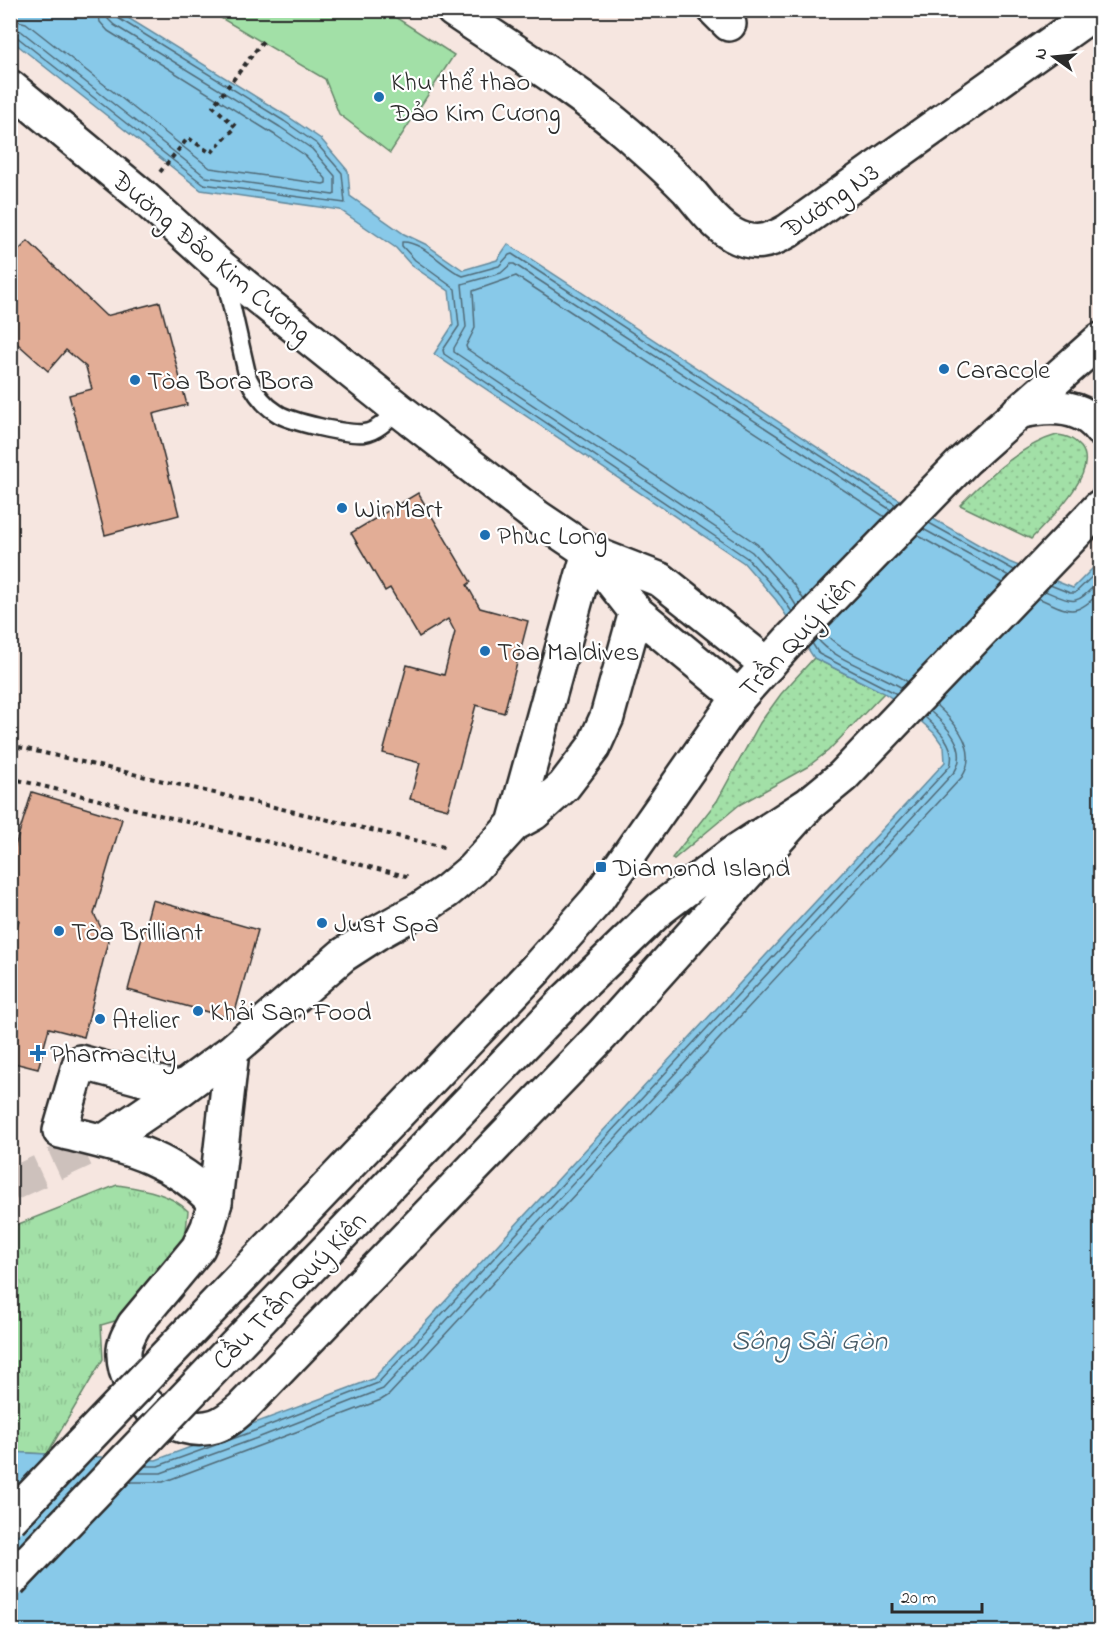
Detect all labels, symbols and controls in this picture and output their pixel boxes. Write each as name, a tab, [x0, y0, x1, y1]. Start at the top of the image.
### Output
north arrow	[1024, 27, 1084, 87]
text: N	[1028, 45, 1054, 62]
place label: Khu thể thao Đảo Kim Cương	[390, 64, 561, 134]
marker: Khu thể thao Đảo Kim Cương	[372, 90, 386, 104]
street label: Đường N3	[774, 154, 888, 250]
street label: Đường Đảo Kim Cương	[101, 162, 319, 354]
place label: Caracole	[956, 352, 1051, 391]
marker: Caracole	[937, 362, 951, 376]
place label: Tòa Bora Bora	[147, 363, 314, 402]
marker: Tòa Bora Bora	[128, 373, 142, 387]
place label: WinMart	[354, 491, 443, 530]
marker: WinMart	[335, 501, 349, 515]
place label: Phuc Long	[497, 518, 607, 557]
marker: Phuc Long	[478, 528, 492, 542]
street label: Trần Quý Kiên	[731, 567, 866, 708]
place label: Tòa Maldives	[497, 634, 639, 673]
marker: Tòa Maldives	[478, 644, 492, 658]
place label: Diamond Island	[612, 850, 790, 889]
marker: Diamond Island	[594, 860, 608, 874]
place label: Just Spa	[334, 906, 439, 945]
place label: Tòa Brilliant	[71, 914, 203, 953]
marker: Just Spa	[315, 916, 329, 930]
marker: Tòa Brilliant	[52, 924, 66, 938]
place label: Khải San Food	[210, 994, 372, 1033]
place label: Atelier	[112, 1002, 180, 1041]
marker: Khải San Food	[191, 1004, 205, 1018]
marker: Atelier	[93, 1012, 107, 1026]
place label: Pharmacity	[50, 1036, 176, 1075]
marker: Pharmacity	[31, 1046, 45, 1060]
street label: Cầu Trần Quý Kiên	[205, 1203, 377, 1380]
water label: Sông Sài Gòn	[731, 1322, 888, 1363]
scale bar	[892, 1576, 982, 1614]
text: 20 m	[901, 1586, 936, 1612]

